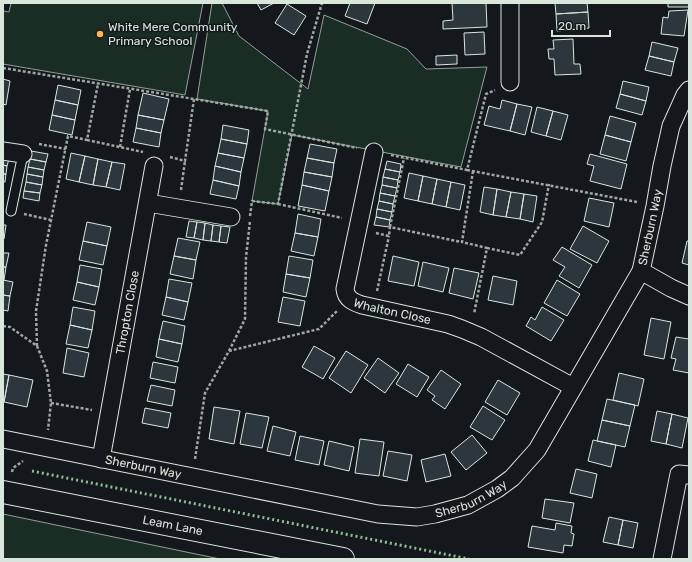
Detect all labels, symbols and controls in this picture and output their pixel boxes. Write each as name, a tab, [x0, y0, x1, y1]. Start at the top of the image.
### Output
scale bar	[552, 12, 610, 38]
text: 20 m	[558, 19, 586, 33]
place label: White Mere Community Primary School	[108, 20, 238, 48]
marker: White Mere Community Primary School	[95, 29, 105, 39]
street label: Sherburn Way	[635, 188, 665, 267]
street label: Thropton Close	[113, 269, 142, 355]
street label: Whalton Close	[351, 296, 433, 327]
street label: Sherburn Way	[104, 453, 183, 482]
street label: Sherburn Way	[434, 477, 510, 521]
street label: Leam Lane	[141, 513, 204, 538]

